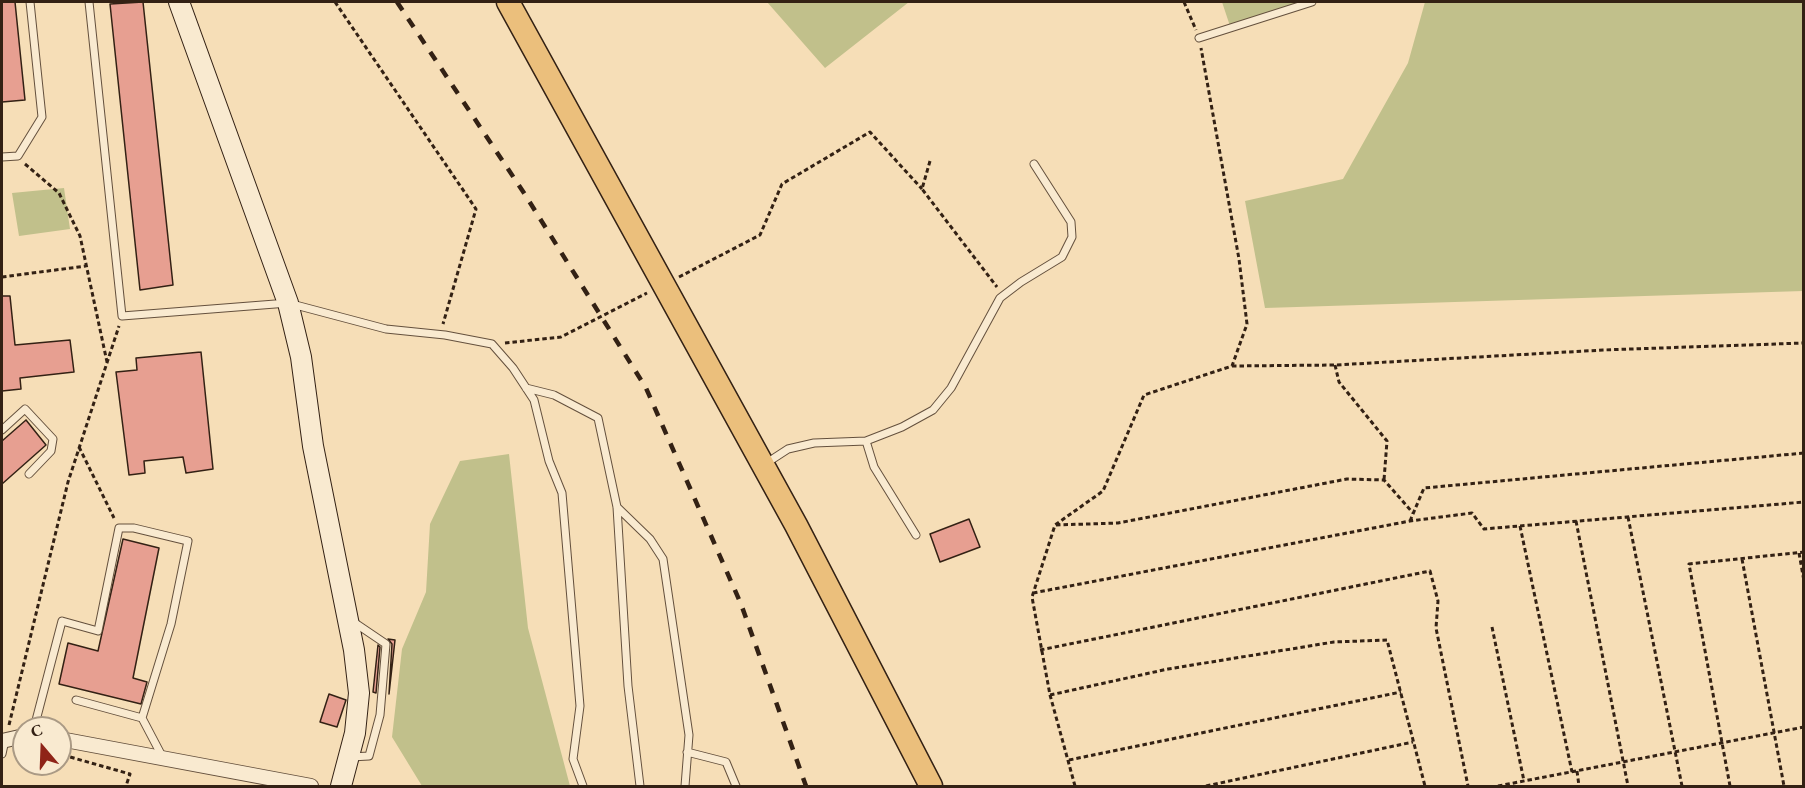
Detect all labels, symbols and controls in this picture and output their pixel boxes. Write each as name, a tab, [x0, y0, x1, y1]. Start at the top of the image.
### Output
north arrow	[12, 716, 72, 776]
text: С	[28, 719, 45, 742]

